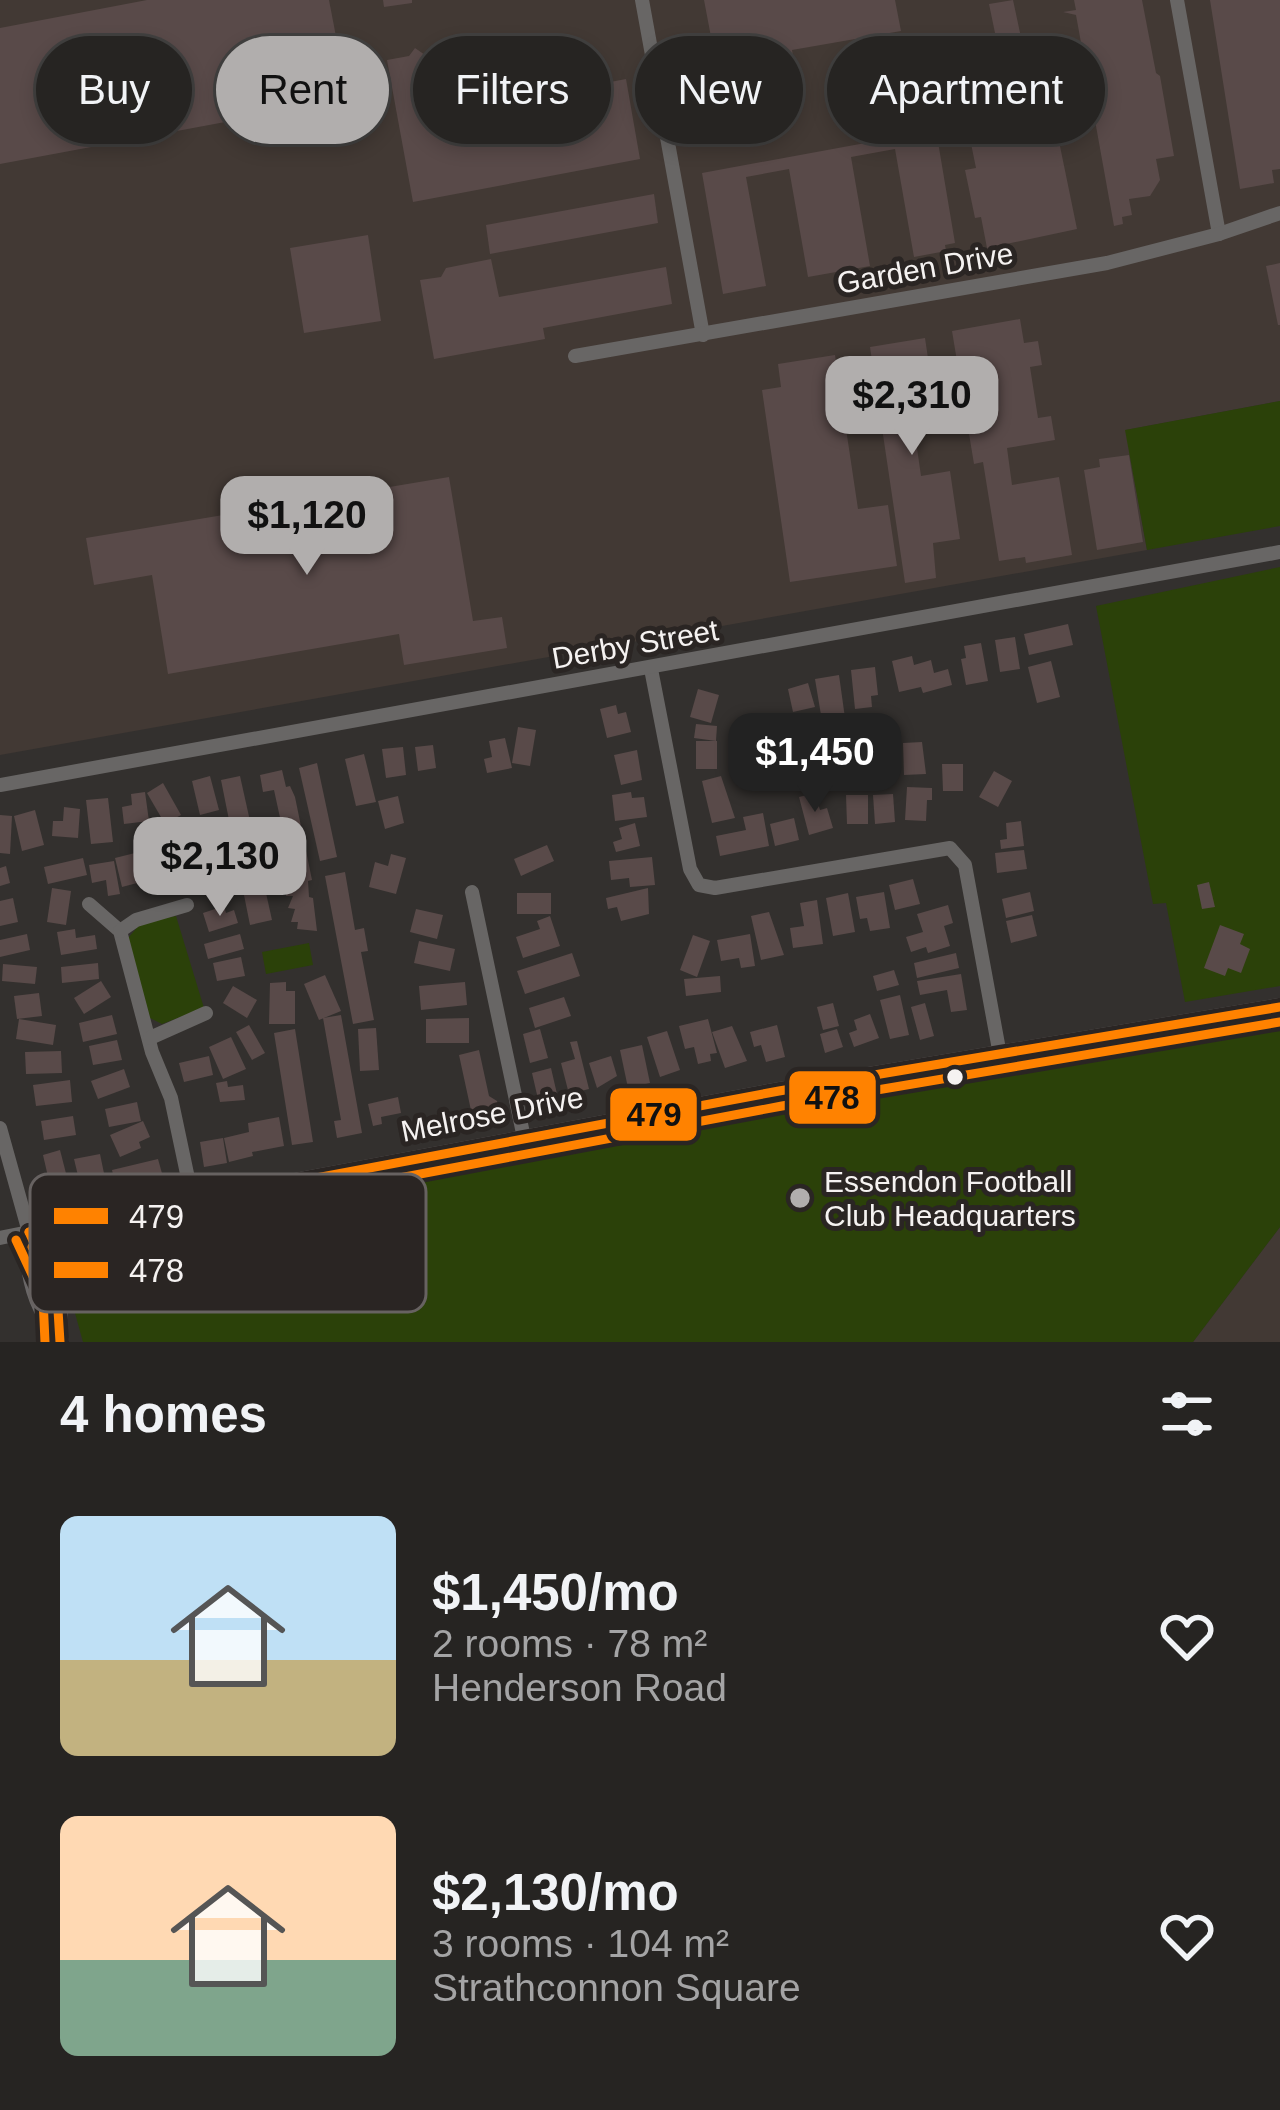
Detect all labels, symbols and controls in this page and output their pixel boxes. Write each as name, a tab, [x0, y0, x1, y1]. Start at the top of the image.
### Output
chip: Buy	[36, 36, 192, 144]
chip: Rent	[216, 36, 389, 144]
chip: Filters	[413, 36, 611, 144]
chip: New	[635, 36, 803, 144]
chip: Apartment	[827, 36, 1105, 144]
street label: Garden Drive	[834, 236, 1016, 300]
pin: $2,310	[814, 356, 1010, 458]
text: $2,310	[852, 373, 972, 416]
pin: $1,120	[209, 476, 405, 578]
text: $1,120	[247, 493, 367, 536]
street label: Derby Street	[549, 613, 721, 675]
pin: $1,450	[717, 713, 913, 815]
text: $1,450	[755, 730, 875, 773]
pin: $2,130	[122, 817, 318, 919]
text: $2,130	[160, 834, 280, 877]
unlabelled marker	[944, 1066, 966, 1088]
line badge: 478	[787, 1069, 878, 1126]
text: 478	[804, 1079, 860, 1116]
street label: Melrose Drive	[398, 1080, 586, 1148]
line badge: 479	[608, 1086, 699, 1143]
text: 479	[626, 1096, 682, 1133]
place label: Essendon Football Club Headquarters	[824, 1165, 1076, 1232]
legend	[30, 1174, 426, 1312]
marker: Essendon Football Club Headquarters	[787, 1185, 813, 1211]
text: 479	[129, 1198, 184, 1235]
text: 478	[129, 1252, 184, 1289]
icon: filters	[1154, 1381, 1220, 1447]
text: 4 homes	[60, 1386, 267, 1443]
icon: home	[156, 1564, 300, 1708]
text: $1,450/mo	[432, 1564, 679, 1621]
icon: heart	[1154, 1603, 1220, 1669]
text: 2 rooms · 78 m²	[432, 1622, 707, 1665]
text: Henderson Road	[432, 1666, 727, 1709]
icon: home	[156, 1864, 300, 2008]
text: $2,130/mo	[432, 1864, 679, 1921]
icon: heart	[1154, 1903, 1220, 1969]
text: 3 rooms · 104 m²	[432, 1922, 729, 1965]
text: Strathconnon Square	[432, 1966, 801, 2009]

